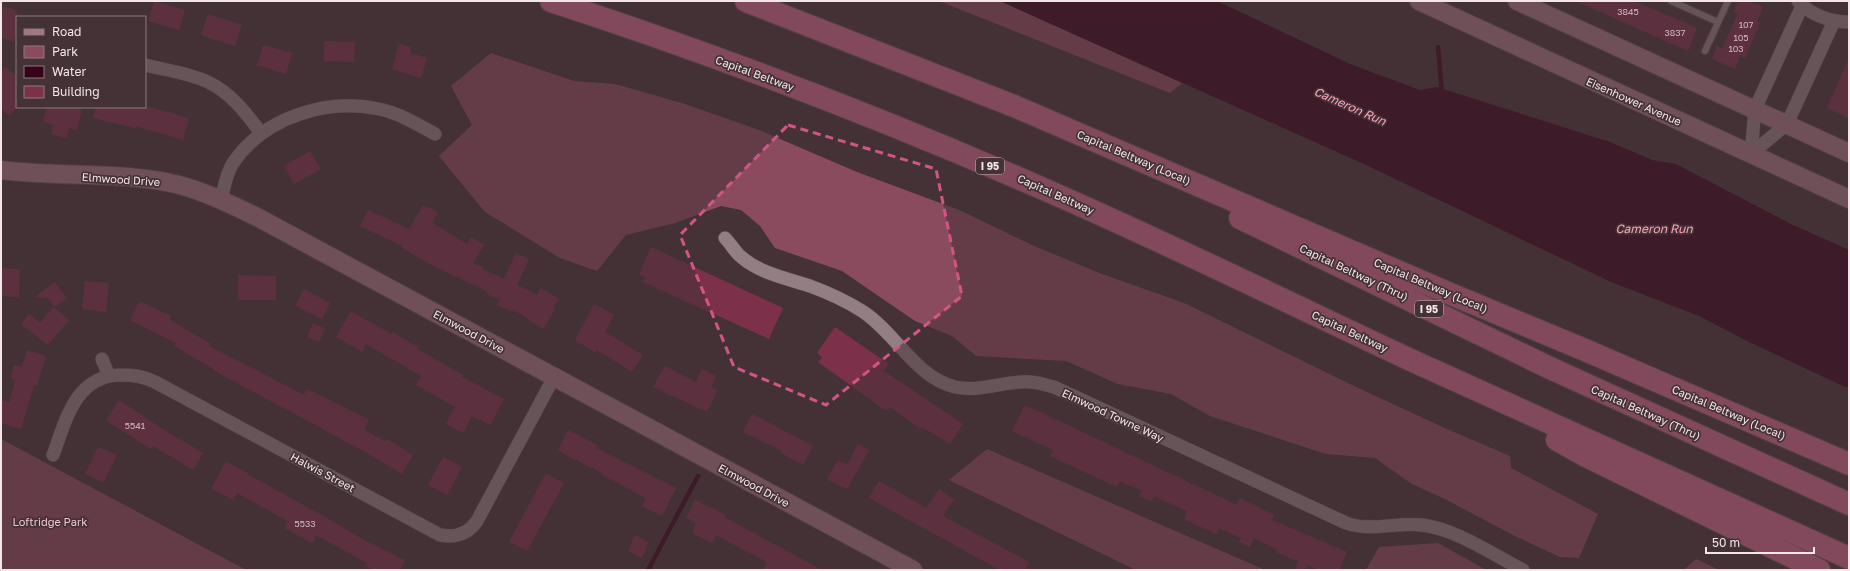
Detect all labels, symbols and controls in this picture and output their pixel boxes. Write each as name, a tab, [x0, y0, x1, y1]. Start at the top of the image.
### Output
house number: 3845	[1617, 6, 1639, 17]
legend	[16, 16, 146, 108]
house number: 107	[1739, 19, 1754, 30]
text: Road	[52, 24, 81, 39]
house number: 3837	[1665, 27, 1686, 38]
house number: 105	[1733, 32, 1749, 43]
house number: 103	[1728, 43, 1744, 54]
text: Park	[52, 44, 78, 59]
street label: Capital Beltway	[714, 53, 796, 93]
text: Water	[52, 64, 86, 79]
street label: Eisenhower Avenue	[1584, 74, 1684, 128]
water label: Cameron Run	[1312, 83, 1389, 129]
text: Building	[52, 84, 100, 99]
street label: Capital Beltway (Local)	[1075, 127, 1193, 187]
road number: I 95	[976, 158, 1004, 174]
street label: Elmwood Drive	[81, 170, 161, 188]
street label: Capital Beltway	[1016, 171, 1096, 217]
water label: Cameron Run	[1615, 221, 1693, 236]
street label: Capital Beltway (Thru)	[1298, 241, 1410, 303]
street label: Capital Beltway (Local)	[1372, 255, 1490, 315]
road number: I 95	[1415, 301, 1443, 317]
street label: Elmwood Drive	[431, 307, 507, 355]
street label: Capital Beltway	[1310, 308, 1390, 354]
street label: Capital Beltway (Thru)	[1589, 382, 1703, 442]
street label: Capital Beltway (Local)	[1670, 382, 1788, 442]
street label: Elmwood Towne Way	[1060, 386, 1166, 444]
house number: 5541	[125, 420, 146, 431]
street label: Halwis Street	[289, 450, 357, 494]
street label: Elmwood Drive	[716, 461, 792, 509]
park label: Loftridge Park	[13, 515, 87, 528]
house number: 5533	[295, 518, 315, 529]
scale bar	[1706, 529, 1814, 555]
text: 50 m	[1712, 535, 1740, 550]

